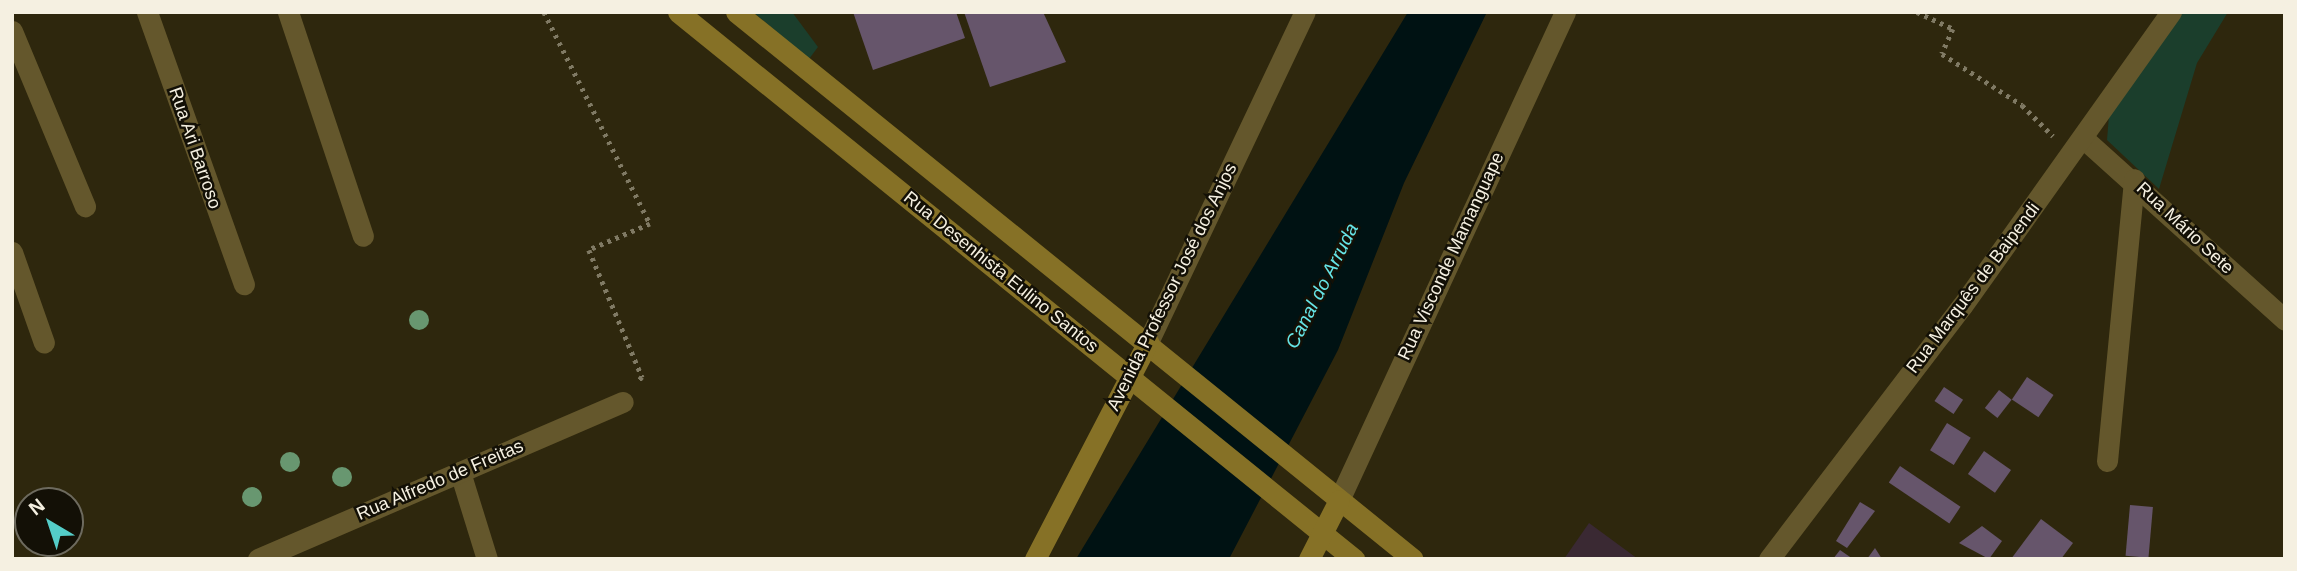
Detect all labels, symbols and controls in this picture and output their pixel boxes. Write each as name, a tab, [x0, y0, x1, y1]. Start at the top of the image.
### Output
street label: Rua Ari Barroso	[164, 84, 226, 212]
street label: Rua Visconde Mamanguape	[1393, 149, 1509, 363]
street label: Avenida Professor José dos Anjos	[1102, 159, 1242, 415]
street label: Rua Mário Sete	[2132, 177, 2238, 279]
street label: Rua Desenhista Eulino Santos	[899, 187, 1103, 357]
street label: Rua Marquês de Baipendi	[1902, 198, 2044, 378]
water label: Canal do Arruda	[1280, 219, 1364, 353]
street label: Rua Alfredo de Freitas	[353, 435, 527, 525]
north arrow	[14, 487, 84, 557]
text: N	[25, 494, 49, 519]

